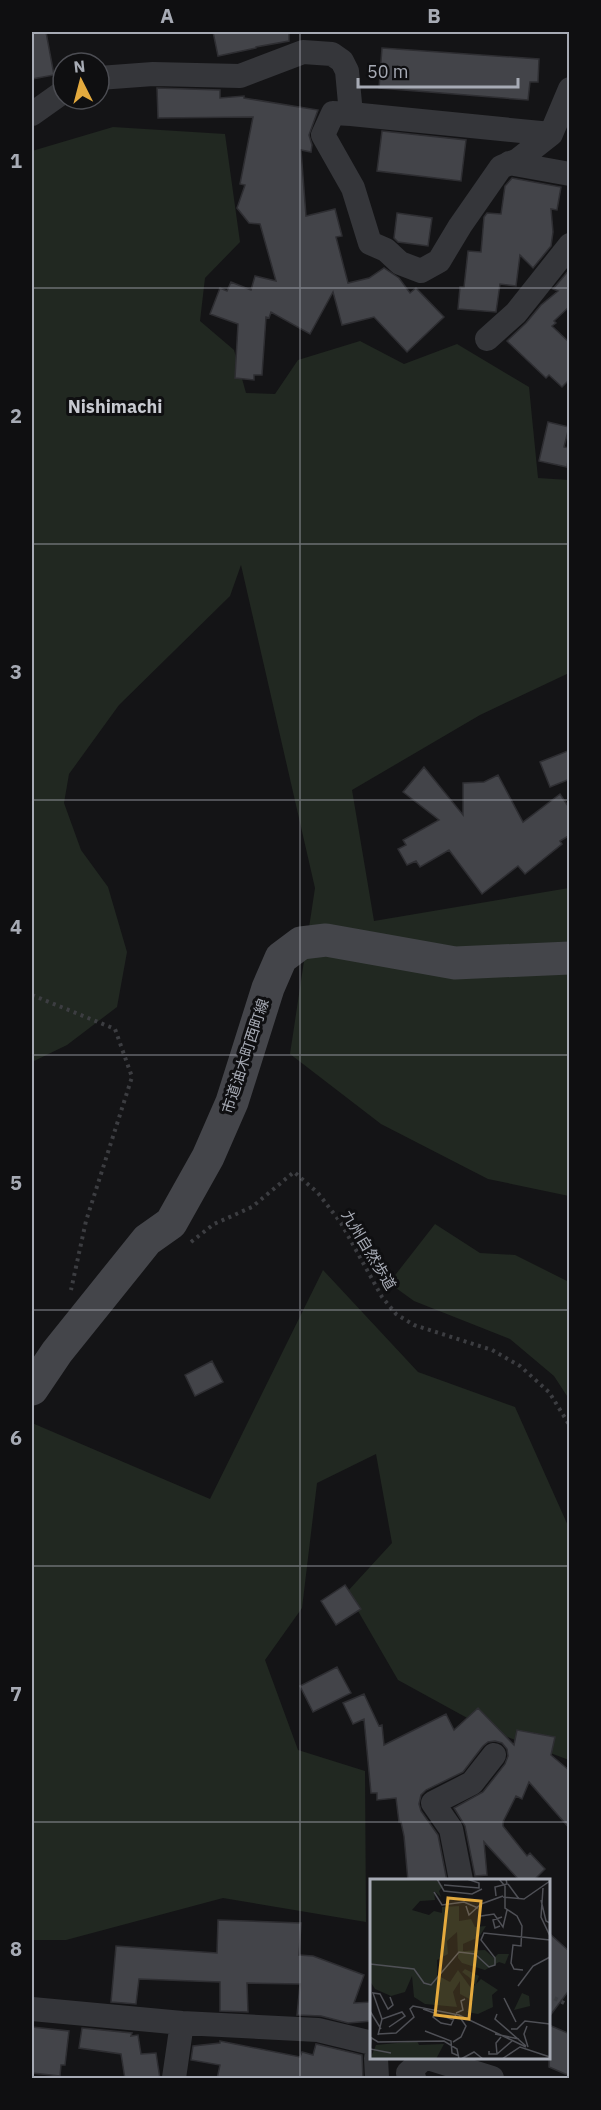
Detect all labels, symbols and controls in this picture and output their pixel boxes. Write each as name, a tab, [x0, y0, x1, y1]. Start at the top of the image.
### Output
text: A	[160, 2, 174, 29]
text: B	[427, 2, 441, 29]
north arrow	[51, 51, 111, 111]
scale bar	[358, 51, 518, 89]
text: N	[73, 56, 86, 77]
text: 50 m	[367, 60, 409, 83]
text: 1	[10, 147, 22, 174]
district label: Nishimachi	[68, 395, 162, 418]
text: 2	[10, 402, 22, 429]
text: 3	[10, 658, 22, 685]
text: 4	[10, 913, 22, 940]
street label: 市道油木町西町線	[217, 996, 273, 1116]
text: 5	[10, 1169, 22, 1196]
street label: 九州自然歩道	[338, 1207, 400, 1293]
text: 6	[10, 1424, 22, 1451]
text: 7	[10, 1680, 22, 1707]
inset map	[370, 1879, 550, 2059]
text: 8	[10, 1935, 22, 1962]

